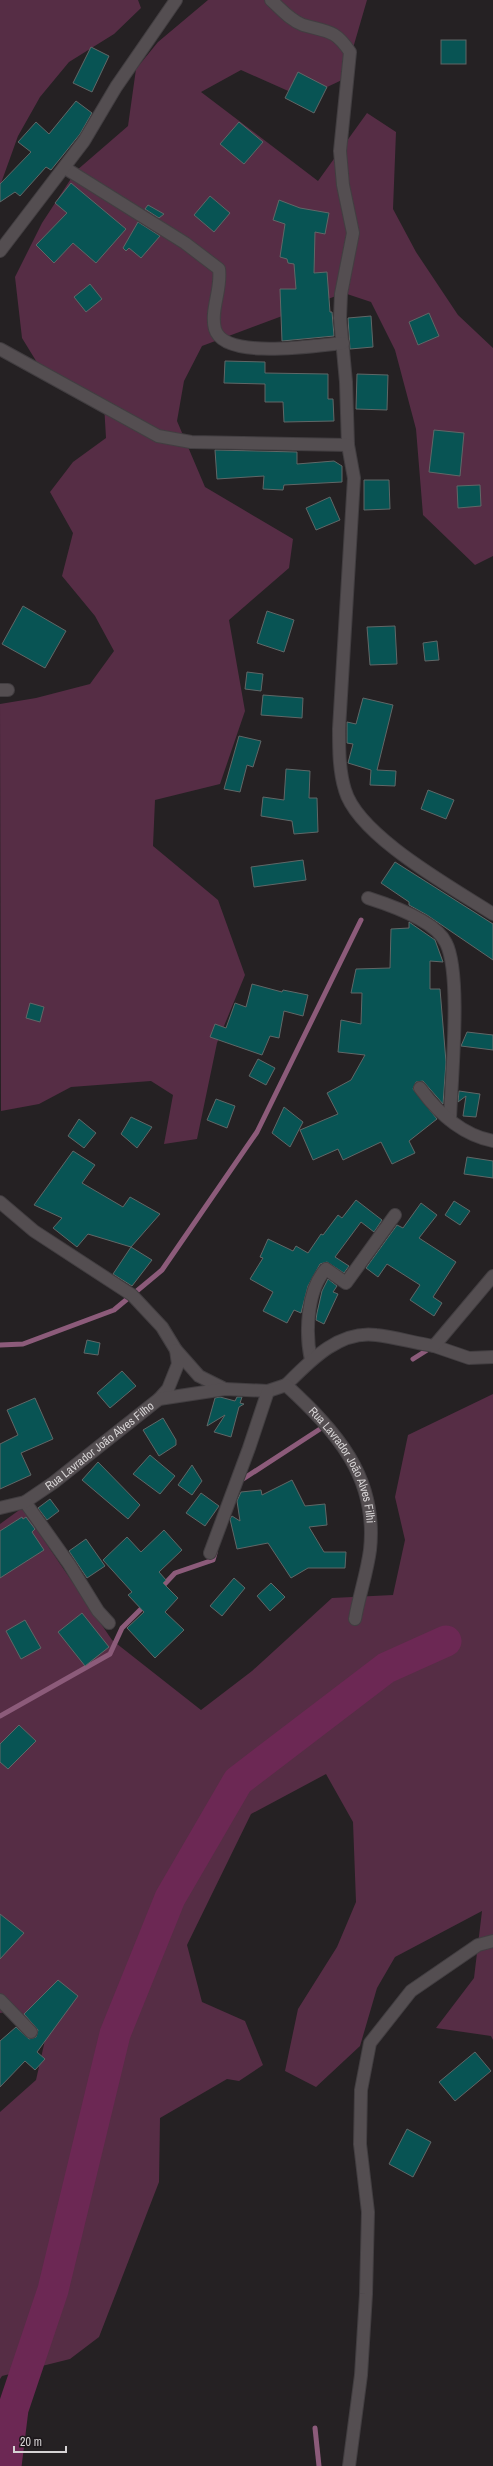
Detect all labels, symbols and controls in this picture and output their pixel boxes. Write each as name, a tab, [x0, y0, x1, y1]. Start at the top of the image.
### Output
street label: Rua Lavrador João Alves Filho	[42, 1398, 157, 1494]
street label: Rua Lavrador João Alves Filhi	[305, 1403, 379, 1524]
scale bar	[14, 2428, 66, 2454]
text: 20 m	[20, 2434, 42, 2450]

